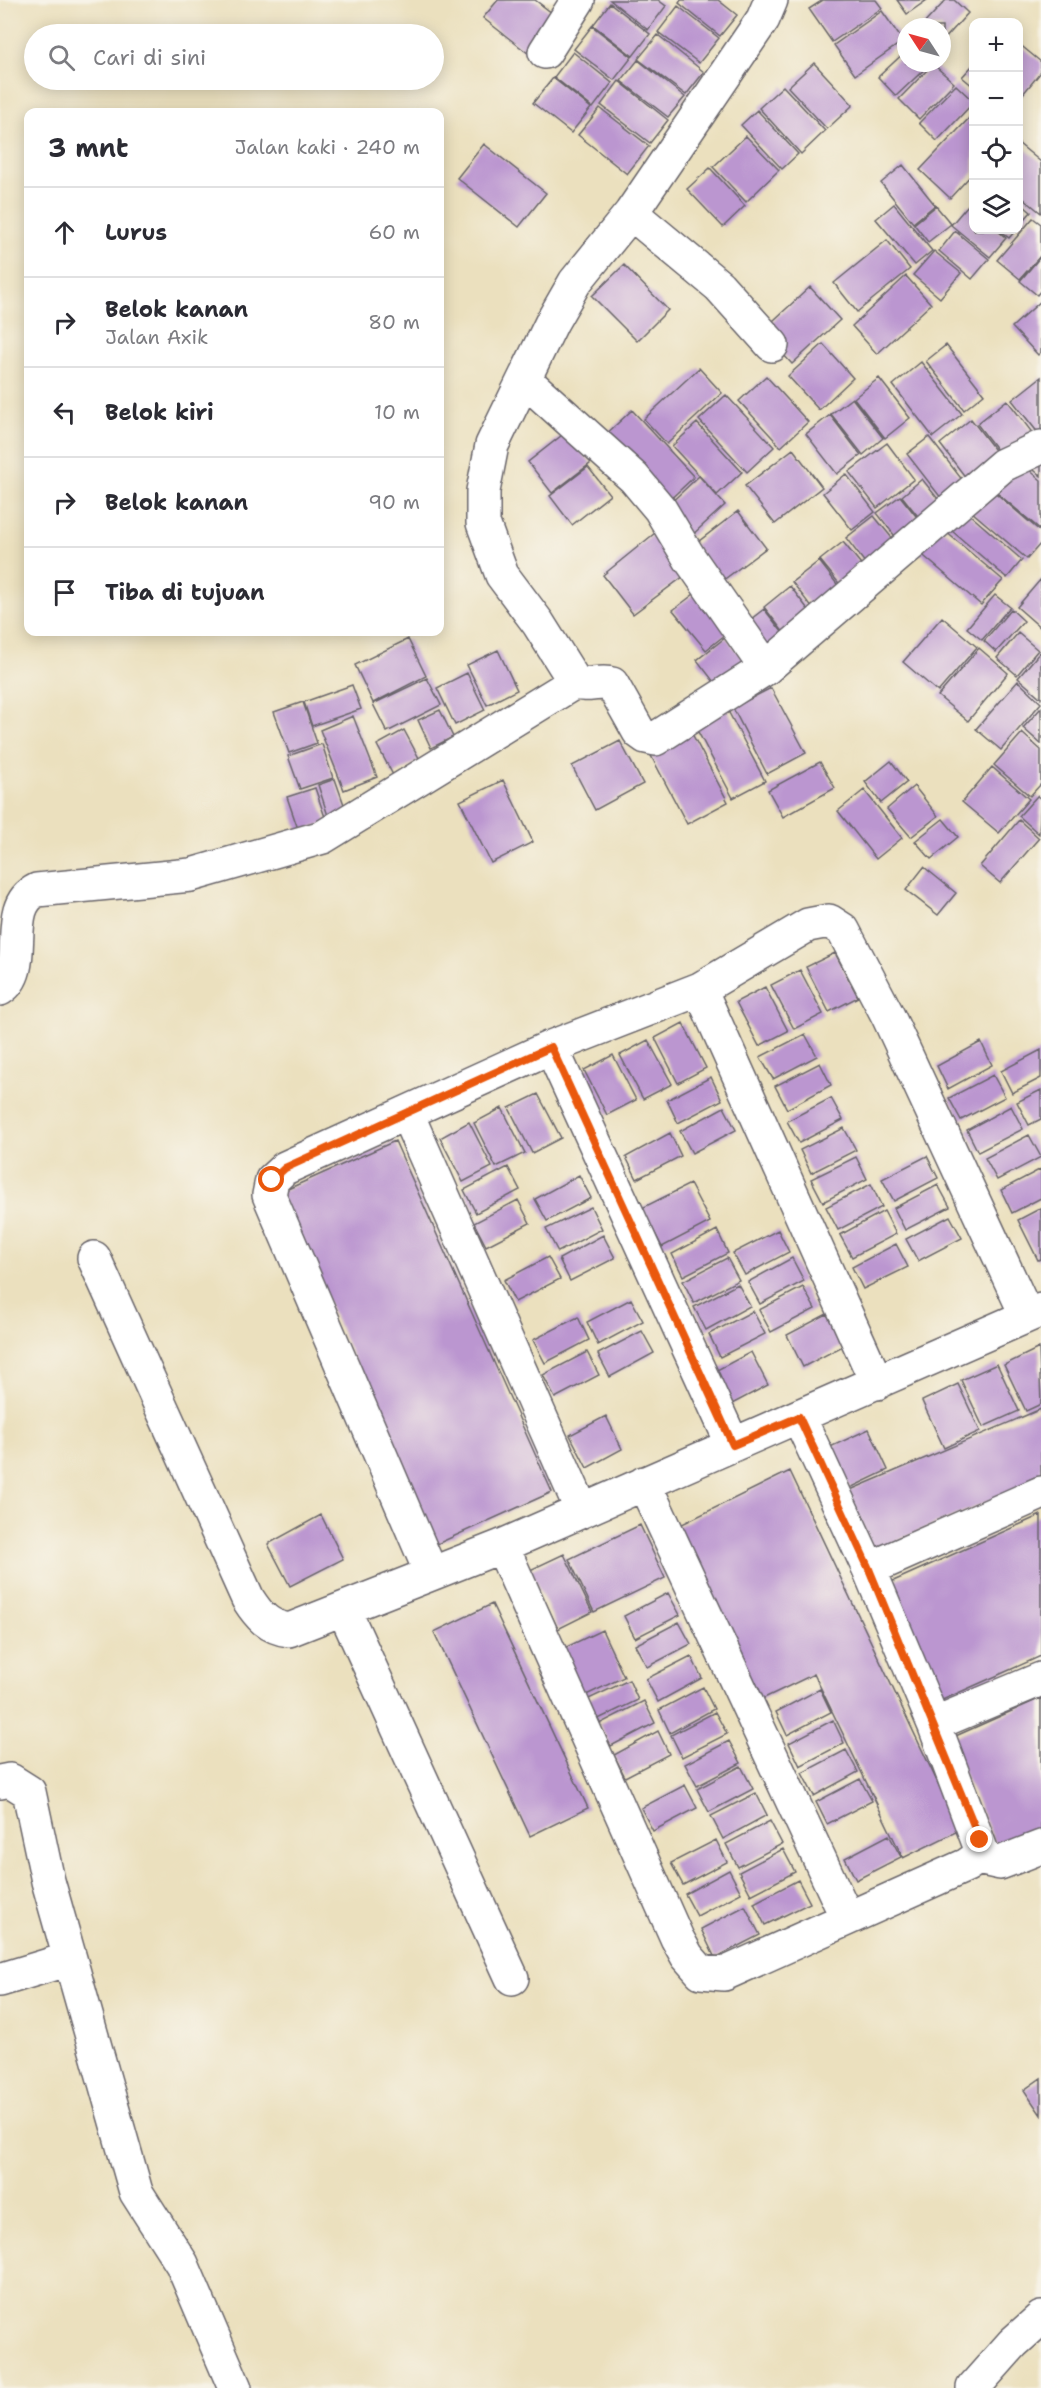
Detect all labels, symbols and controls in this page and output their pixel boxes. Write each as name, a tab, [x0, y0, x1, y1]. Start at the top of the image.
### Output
north arrow	[897, 18, 951, 72]
map controls	[969, 18, 1023, 234]
button: +	[969, 18, 1023, 72]
search box	[24, 24, 444, 90]
icon: search	[45, 41, 78, 74]
text: Cari di sini	[93, 43, 206, 72]
button: −	[969, 72, 1023, 126]
button: locate	[969, 126, 1023, 180]
text: 3 mnt	[48, 130, 128, 165]
text: Jalan kaki · 240 m	[235, 134, 420, 160]
button: layers	[969, 180, 1023, 234]
icon: ahead	[48, 216, 81, 249]
text: Lurus	[105, 218, 167, 247]
text: 60 m	[368, 219, 420, 245]
text: Belok kanan	[105, 295, 248, 324]
icon: right	[48, 306, 81, 339]
text: 80 m	[368, 309, 420, 335]
text: Jalan Axik	[105, 324, 208, 350]
icon: left	[48, 396, 81, 429]
text: Belok kiri	[105, 398, 214, 427]
text: 10 m	[374, 399, 420, 425]
icon: right	[48, 486, 81, 519]
text: Belok kanan	[105, 488, 248, 517]
text: 90 m	[368, 489, 420, 515]
icon: arrive	[48, 576, 81, 609]
text: Tiba di tujuan	[105, 578, 265, 607]
route start	[258, 1166, 284, 1192]
route end	[966, 1826, 992, 1852]

